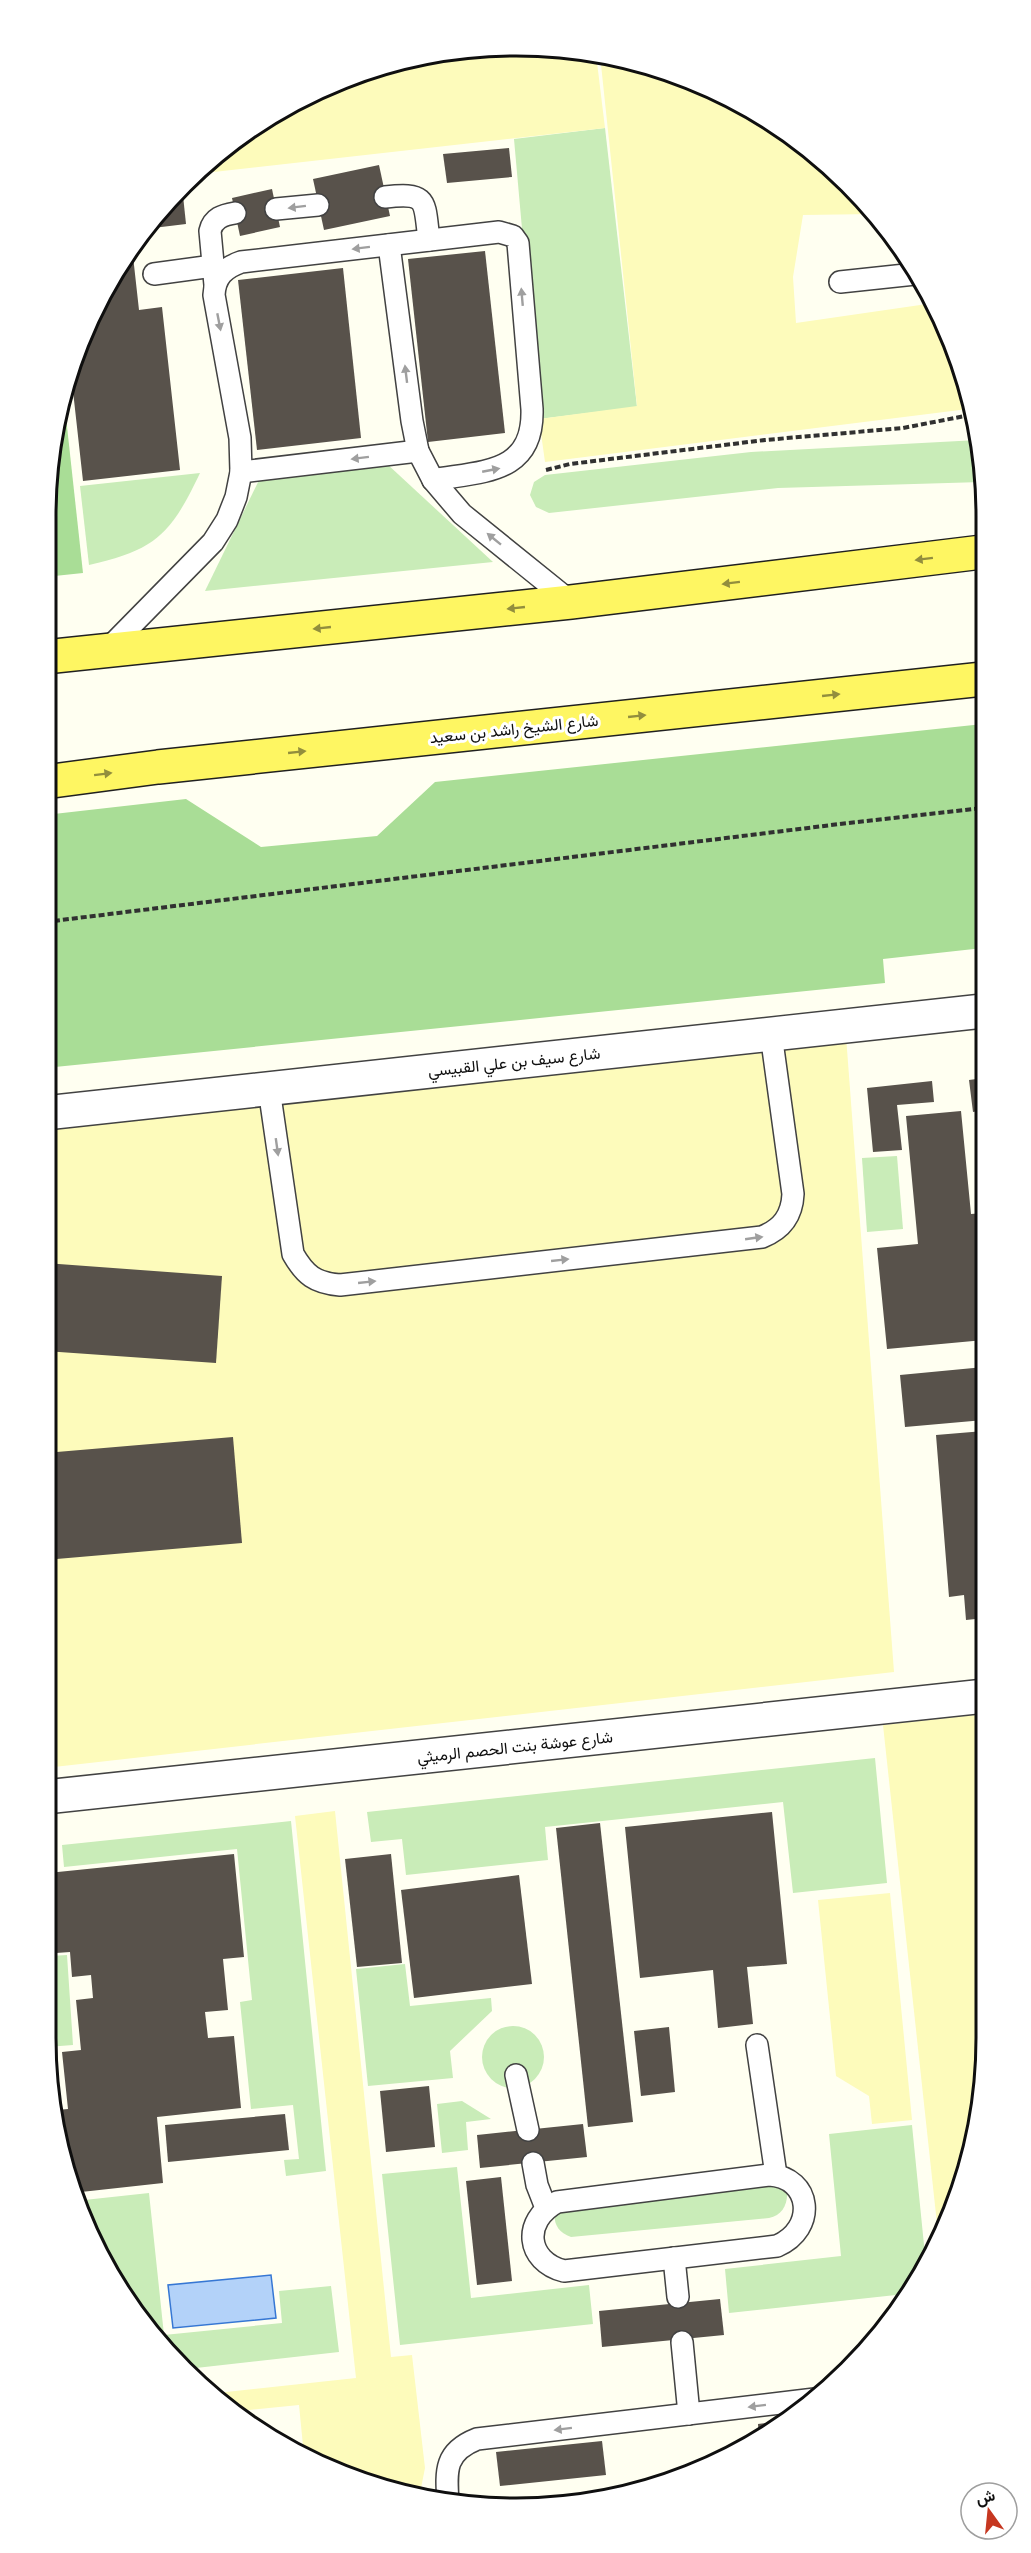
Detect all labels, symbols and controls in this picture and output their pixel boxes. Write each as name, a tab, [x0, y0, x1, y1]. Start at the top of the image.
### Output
one-way arrow	[288, 202, 307, 212]
one-way arrow	[352, 243, 371, 253]
one-way arrow	[517, 287, 527, 306]
one-way arrow	[214, 312, 223, 331]
one-way arrow	[401, 365, 410, 384]
one-way arrow	[350, 453, 369, 462]
one-way arrow	[482, 465, 501, 474]
one-way arrow	[486, 533, 501, 545]
one-way arrow	[915, 554, 934, 564]
one-way arrow	[721, 578, 740, 588]
one-way arrow	[507, 603, 526, 613]
one-way arrow	[313, 623, 332, 633]
one-way arrow	[821, 690, 840, 700]
street label: شارع الشيخ راشد بن سعيد	[429, 711, 599, 749]
one-way arrow	[627, 711, 646, 720]
one-way arrow	[287, 747, 306, 757]
one-way arrow	[94, 770, 113, 779]
street label: شارع سيف بن علي القبيسي	[427, 1043, 602, 1084]
one-way arrow	[272, 1138, 282, 1157]
one-way arrow	[745, 1234, 764, 1243]
one-way arrow	[551, 1255, 570, 1265]
one-way arrow	[357, 1277, 376, 1287]
street label: شارع عوشة بنت الحصم الرميثي	[416, 1727, 614, 1771]
one-way arrow	[747, 2401, 766, 2411]
one-way arrow	[554, 2424, 573, 2433]
north arrow	[959, 2481, 1019, 2541]
text: ش	[973, 2485, 997, 2509]

